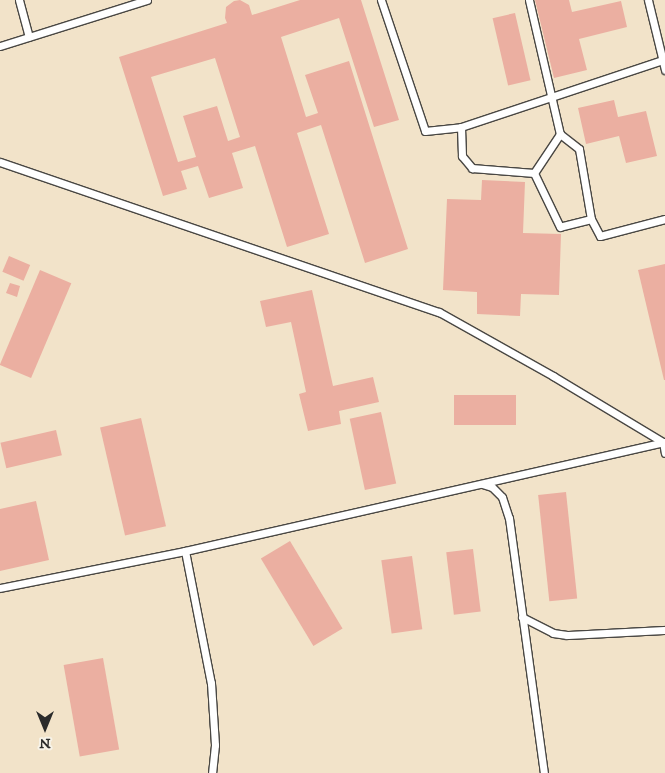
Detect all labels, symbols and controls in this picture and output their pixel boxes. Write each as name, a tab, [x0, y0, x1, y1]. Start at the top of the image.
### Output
north arrow	[20, 703, 70, 753]
text: N	[39, 734, 51, 752]

